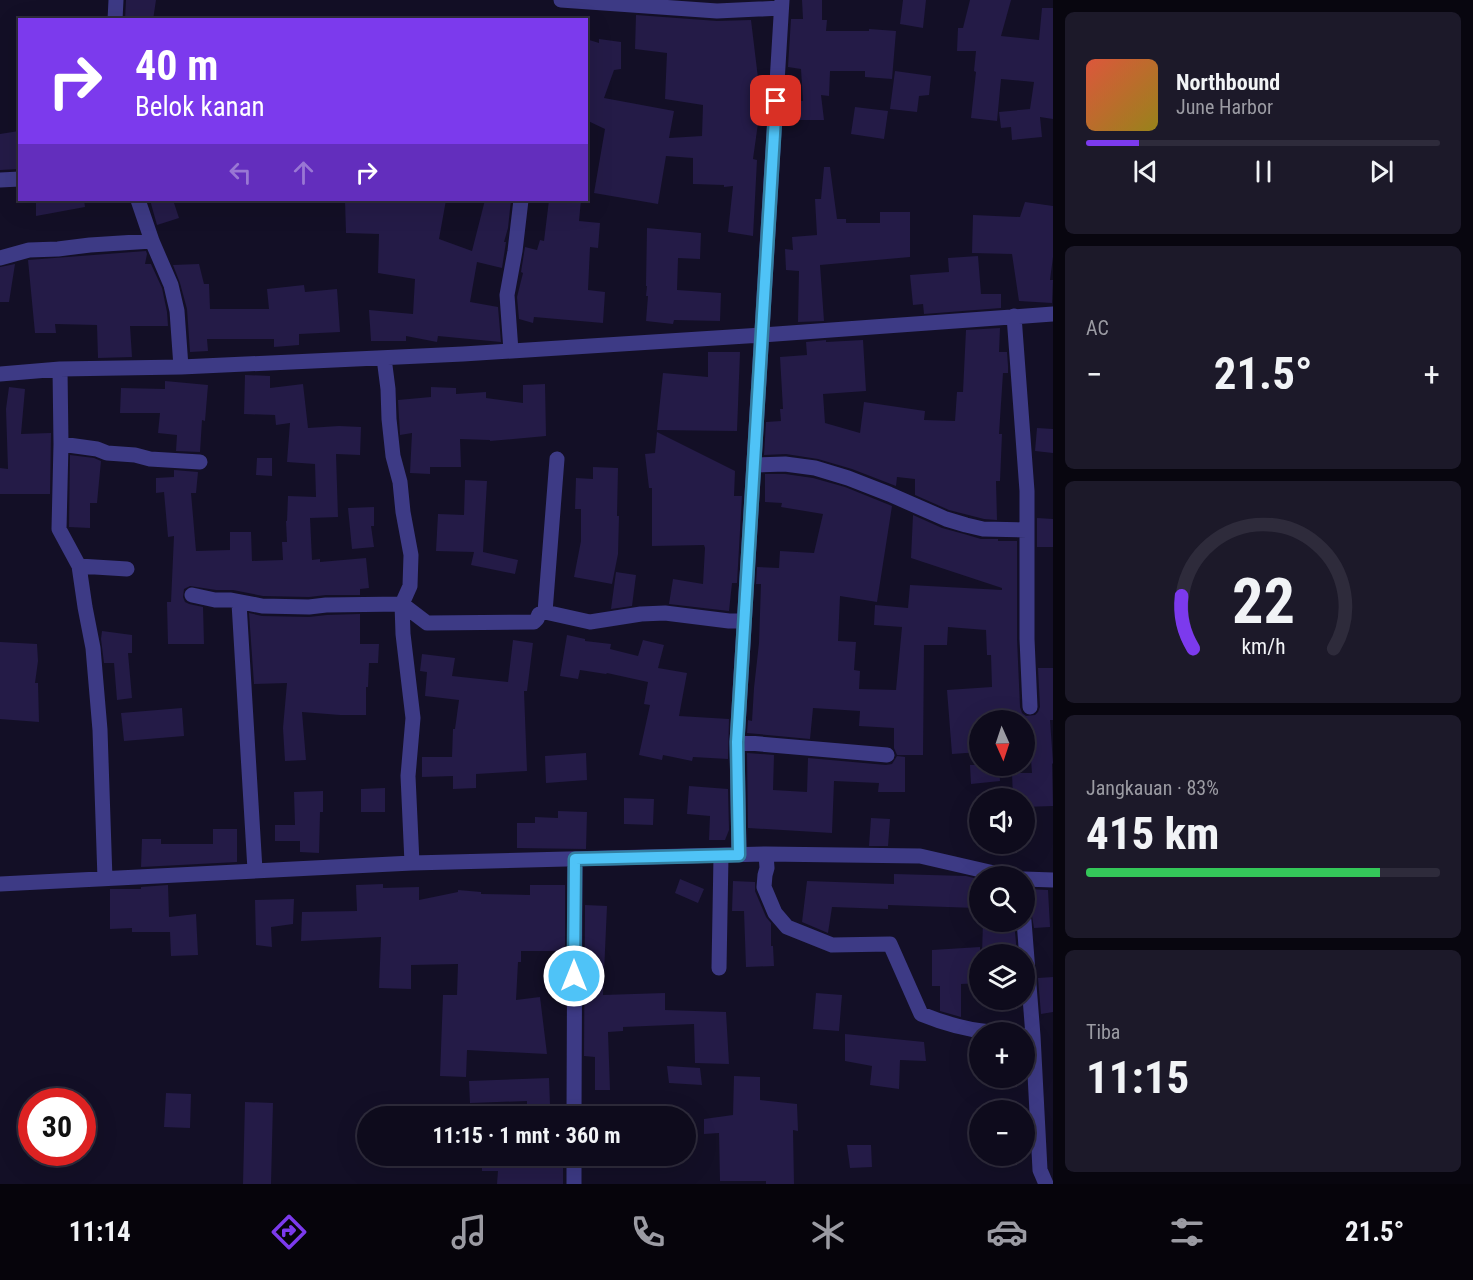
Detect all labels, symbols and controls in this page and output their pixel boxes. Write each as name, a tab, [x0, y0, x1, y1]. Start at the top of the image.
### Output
text: 40 m	[135, 41, 218, 90]
icon: right	[36, 42, 114, 120]
text: Northbound	[1176, 70, 1280, 95]
pin	[750, 75, 801, 126]
icon: arrive	[759, 84, 792, 117]
text: Belok kanan	[135, 91, 265, 123]
text: June Harbor	[1176, 95, 1273, 119]
icon: previous	[1129, 155, 1162, 188]
icon: pause	[1247, 155, 1280, 188]
icon: next	[1365, 155, 1398, 188]
icon: left	[224, 156, 257, 189]
icon: ahead	[287, 156, 320, 189]
icon: right	[350, 156, 383, 189]
text: AC	[1086, 316, 1109, 340]
text: 21.5°	[1214, 347, 1312, 400]
text: −	[1086, 355, 1103, 394]
text: +	[1424, 355, 1440, 394]
text: 22	[1231, 565, 1295, 638]
text: km/h	[1241, 634, 1285, 659]
north arrow	[969, 710, 1035, 776]
map controls	[969, 710, 1035, 1166]
text: Jangkauan · 83%	[1086, 776, 1219, 800]
button: sound	[969, 788, 1035, 854]
text: 415 km	[1086, 807, 1219, 860]
button: search	[969, 866, 1035, 932]
position arrow	[542, 944, 606, 1008]
button: layers	[969, 944, 1035, 1010]
text: Tiba	[1086, 1020, 1120, 1044]
button: +	[969, 1022, 1035, 1088]
text: 11:15	[1086, 1051, 1189, 1104]
speed limit sign: 30	[18, 1088, 96, 1166]
button: −	[969, 1100, 1035, 1166]
text: 11:15 · 1 mnt · 360 m	[432, 1123, 621, 1148]
icon: directions	[268, 1211, 310, 1253]
icon: music	[448, 1211, 490, 1253]
icon: phone	[627, 1211, 669, 1253]
icon: climate	[807, 1211, 849, 1253]
icon: car	[986, 1211, 1028, 1253]
icon: filters	[1166, 1211, 1208, 1253]
text: 11:14	[69, 1216, 131, 1248]
text: 21.5°	[1345, 1216, 1404, 1248]

